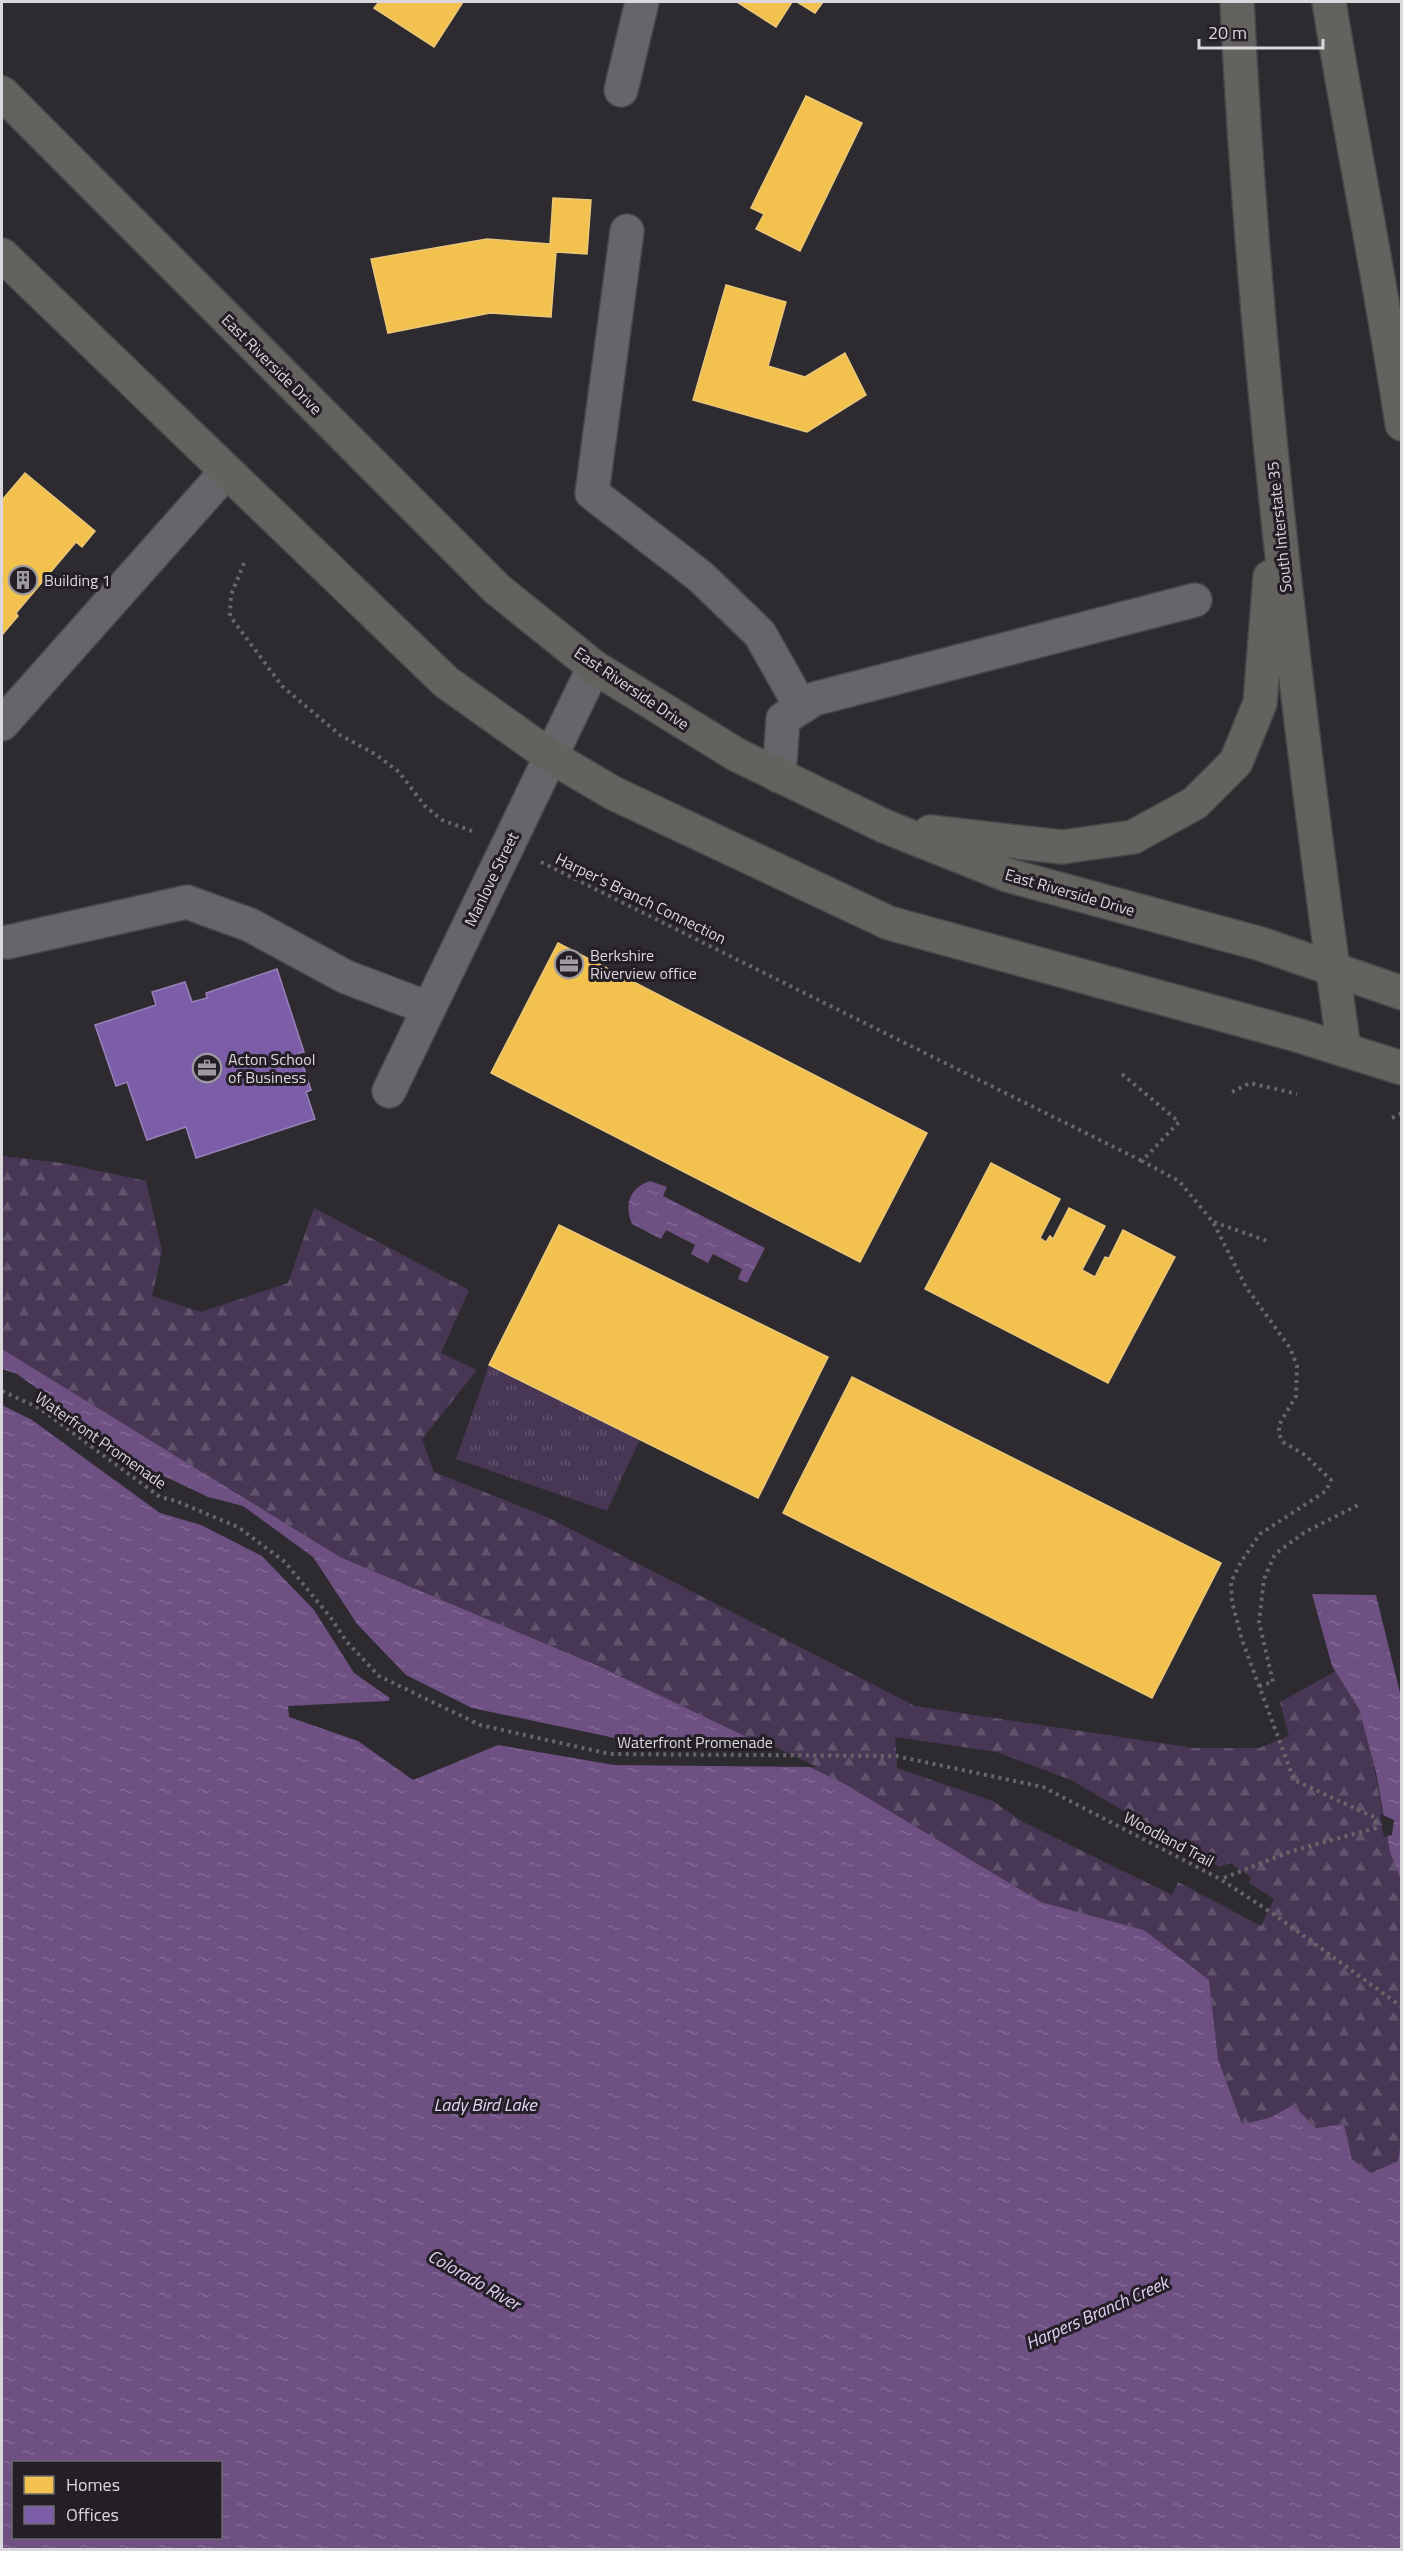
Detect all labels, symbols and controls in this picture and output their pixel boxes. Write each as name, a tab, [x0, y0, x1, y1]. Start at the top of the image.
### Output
scale bar	[1199, 12, 1324, 50]
text: 20 m	[1208, 19, 1247, 46]
street label: East Riverside Drive	[216, 308, 328, 420]
street label: South Interstate 35	[1260, 460, 1298, 594]
building icon: Building 1	[7, 564, 39, 596]
place label: Building 1	[44, 568, 111, 592]
street label: East Riverside Drive	[570, 641, 694, 735]
street label: Manlove Street	[458, 827, 524, 930]
street label: Harper's Branch Connection	[552, 846, 730, 950]
street label: East Riverside Drive	[1002, 862, 1138, 922]
place label: Berkshire Riverview office	[590, 943, 697, 985]
office icon: Berkshire Riverview office	[553, 948, 585, 980]
place label: Acton School of Business	[228, 1047, 315, 1089]
office icon: Acton School of Business	[191, 1052, 223, 1084]
street label: Waterfront Promenade	[30, 1385, 172, 1495]
street label: Waterfront Promenade	[617, 1730, 773, 1754]
street label: Woodland Trail	[1120, 1805, 1218, 1873]
water label: Lady Bird Lake	[434, 2091, 538, 2118]
water label: Colorado River	[423, 2242, 527, 2318]
water label: Harpers Branch Creek	[1021, 2268, 1174, 2356]
legend	[12, 2461, 222, 2539]
text: Homes	[66, 2471, 120, 2498]
text: Offices	[66, 2501, 119, 2528]

